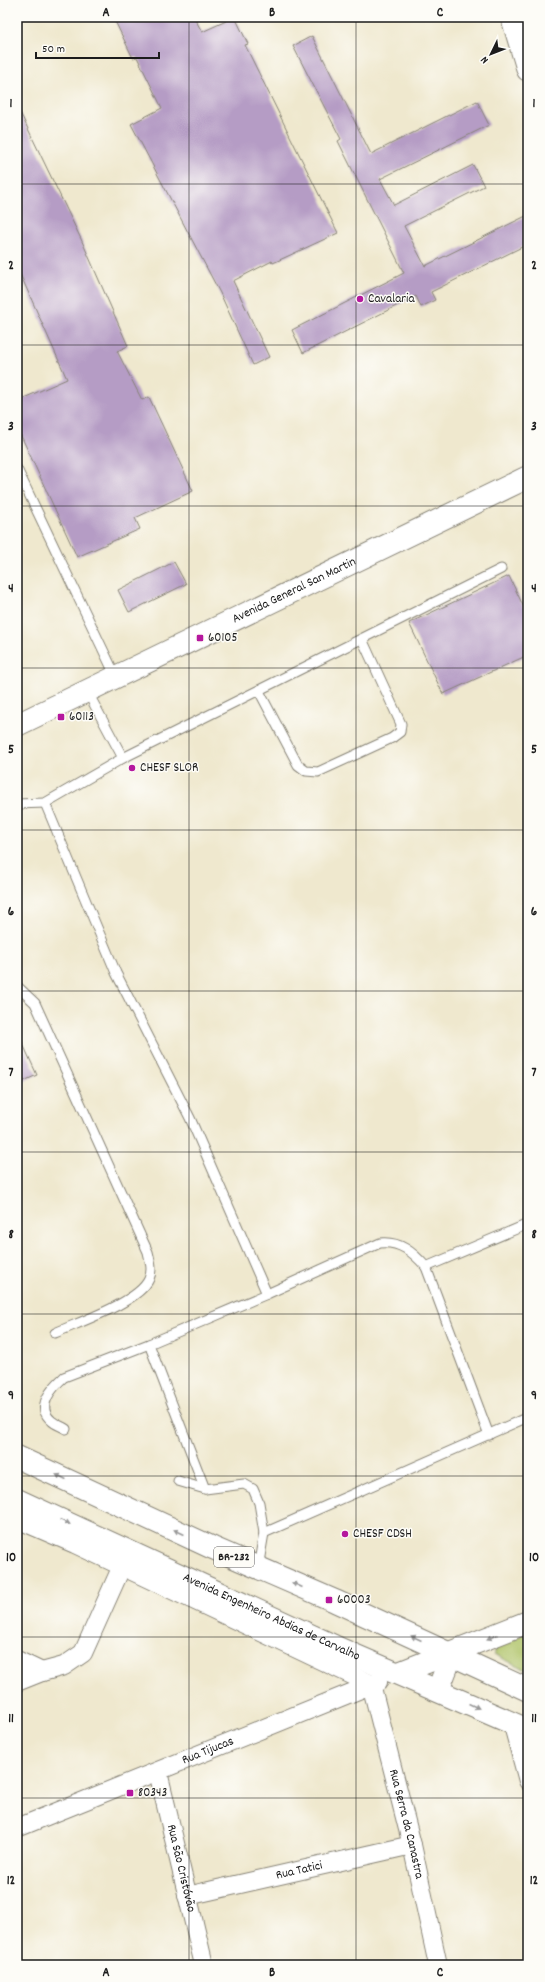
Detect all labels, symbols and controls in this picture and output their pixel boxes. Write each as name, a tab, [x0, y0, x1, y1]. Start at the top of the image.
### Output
text: A	[102, 4, 110, 23]
text: B	[269, 4, 275, 23]
text: C	[437, 4, 444, 23]
scale bar	[36, 34, 159, 60]
north arrow	[471, 34, 511, 74]
text: 50 m	[42, 41, 65, 58]
text: N	[477, 52, 493, 67]
text: 1	[10, 95, 13, 114]
text: 1	[533, 95, 536, 114]
text: 2	[8, 257, 14, 276]
text: 2	[531, 257, 537, 276]
place label: Cavalaria	[368, 290, 415, 309]
marker: Cavalaria	[355, 294, 365, 304]
text: 3	[8, 418, 14, 437]
text: 3	[531, 418, 537, 437]
street label: Avenida General San Martin	[229, 552, 359, 629]
text: 4	[8, 580, 14, 599]
text: 4	[531, 580, 537, 599]
place label: 60105	[208, 629, 237, 648]
marker: 60105	[195, 633, 205, 643]
place label: 60113	[69, 708, 94, 727]
marker: 60113	[56, 712, 66, 722]
text: 5	[8, 741, 14, 760]
text: 5	[531, 741, 537, 760]
place label: CHESF SLOR	[140, 759, 198, 778]
marker: CHESF SLOR	[127, 763, 137, 773]
text: 6	[8, 903, 15, 922]
text: 6	[531, 903, 538, 922]
text: 7	[9, 1064, 14, 1083]
text: 7	[532, 1064, 537, 1083]
text: 8	[8, 1226, 14, 1245]
text: 8	[531, 1226, 537, 1245]
text: 9	[8, 1387, 14, 1406]
text: 9	[531, 1387, 537, 1406]
one-way arrow	[55, 1474, 66, 1480]
one-way arrow	[59, 1519, 71, 1525]
place label: CHESF CDSH	[353, 1525, 412, 1544]
one-way arrow	[173, 1529, 184, 1535]
marker: CHESF CDSH	[340, 1529, 350, 1539]
road number: BR-232	[214, 1547, 254, 1567]
text: 10	[6, 1549, 16, 1568]
text: 10	[529, 1549, 539, 1568]
street label: Avenida Engenheiro Abdias de Carvalho	[179, 1568, 363, 1666]
one-way arrow	[292, 1582, 303, 1588]
place label: 60003	[337, 1591, 370, 1610]
marker: 60003	[324, 1595, 334, 1605]
one-way arrow	[486, 1634, 497, 1640]
one-way arrow	[410, 1635, 422, 1641]
one-way arrow	[469, 1703, 481, 1709]
text: 11	[8, 1710, 14, 1729]
text: 11	[531, 1710, 537, 1729]
street label: Rua Tijucas	[179, 1732, 237, 1770]
street label: Rua Serra da Canastra	[384, 1767, 429, 1882]
place label: 80343	[138, 1784, 167, 1803]
marker: 80343	[125, 1788, 135, 1798]
street label: Rua São Cristóvão	[161, 1823, 201, 1914]
street label: Rua Tatici	[274, 1856, 325, 1885]
text: 12	[7, 1872, 16, 1891]
text: 12	[530, 1872, 539, 1891]
text: A	[102, 1964, 110, 1982]
text: B	[269, 1964, 275, 1982]
text: C	[437, 1964, 444, 1982]

